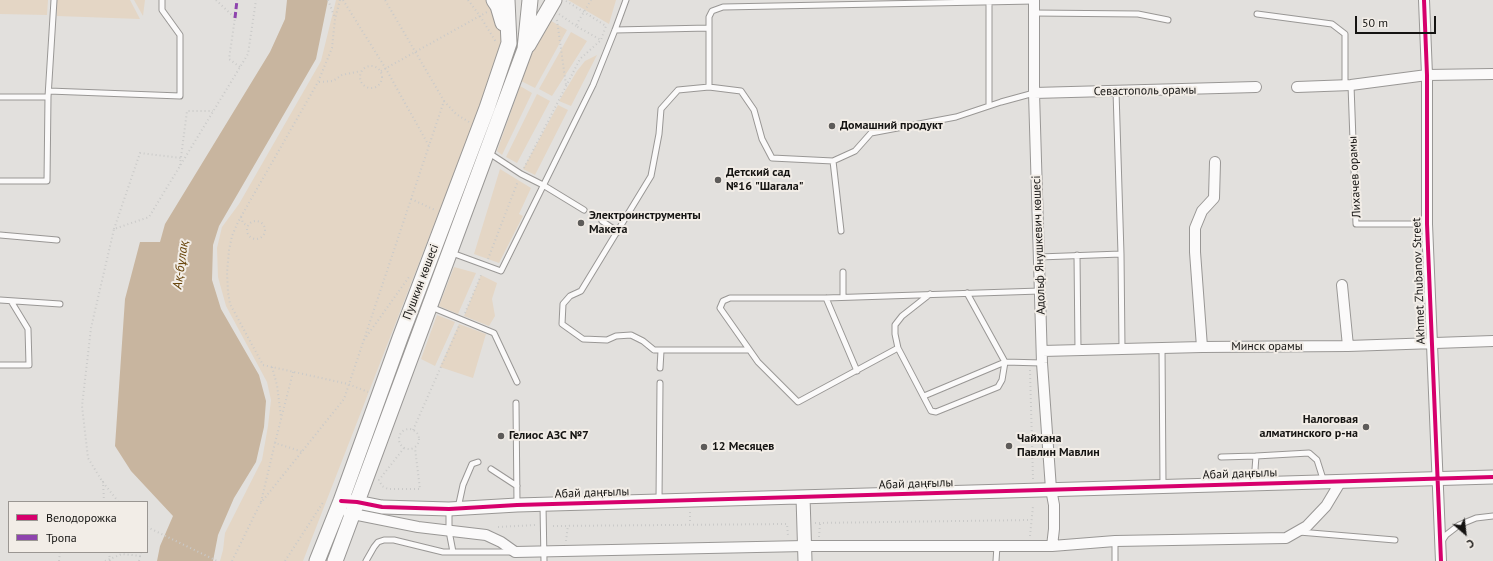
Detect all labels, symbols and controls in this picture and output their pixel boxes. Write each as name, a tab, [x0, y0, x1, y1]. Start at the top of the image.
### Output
scale bar	[1357, 8, 1438, 34]
text: 50 m	[1362, 15, 1388, 30]
street label: Севастополь орамы	[1093, 83, 1197, 99]
place label: Домашний продукт	[840, 119, 943, 133]
marker: Домашний продукт	[827, 121, 837, 131]
street label: Лихачев орамы	[1346, 136, 1364, 218]
place label: Детский сад №16 "Шагала"	[726, 166, 803, 194]
marker: Детский сад №16 "Шагала"	[713, 175, 723, 185]
street label: Адольф Янушкевич көшесі	[1029, 175, 1049, 315]
place label: Электроинструменты Макета	[589, 209, 701, 237]
street label: Akhmet Zhubanov Street	[1410, 217, 1428, 345]
marker: Электроинструменты Макета	[576, 218, 586, 228]
water label: Ақ-бұлақ	[170, 240, 192, 290]
street label: Пушкин көшесі	[400, 242, 442, 322]
street label: Минск орамы	[1231, 340, 1303, 354]
place label: Налоговая алматинского р-на	[1259, 413, 1358, 441]
marker: Налоговая алматинского р-на	[1361, 422, 1371, 432]
place label: Гелиос АЗС №7	[509, 429, 589, 443]
marker: Гелиос АЗС №7	[496, 431, 506, 441]
place label: Чайхана Павлин Мавлин	[1017, 432, 1100, 460]
place label: 12 Месяцев	[712, 440, 774, 454]
marker: Чайхана Павлин Мавлин	[1004, 441, 1014, 451]
marker: 12 Месяцев	[699, 442, 709, 452]
street label: Абай даңғылы	[1202, 466, 1278, 482]
street label: Абай даңғылы	[878, 476, 954, 492]
street label: Абай даңғылы	[554, 485, 630, 501]
legend	[8, 501, 148, 553]
text: Велодорожка	[46, 510, 117, 525]
north arrow	[1445, 513, 1485, 553]
text: Тропа	[46, 530, 77, 545]
text: С	[1465, 536, 1477, 551]

